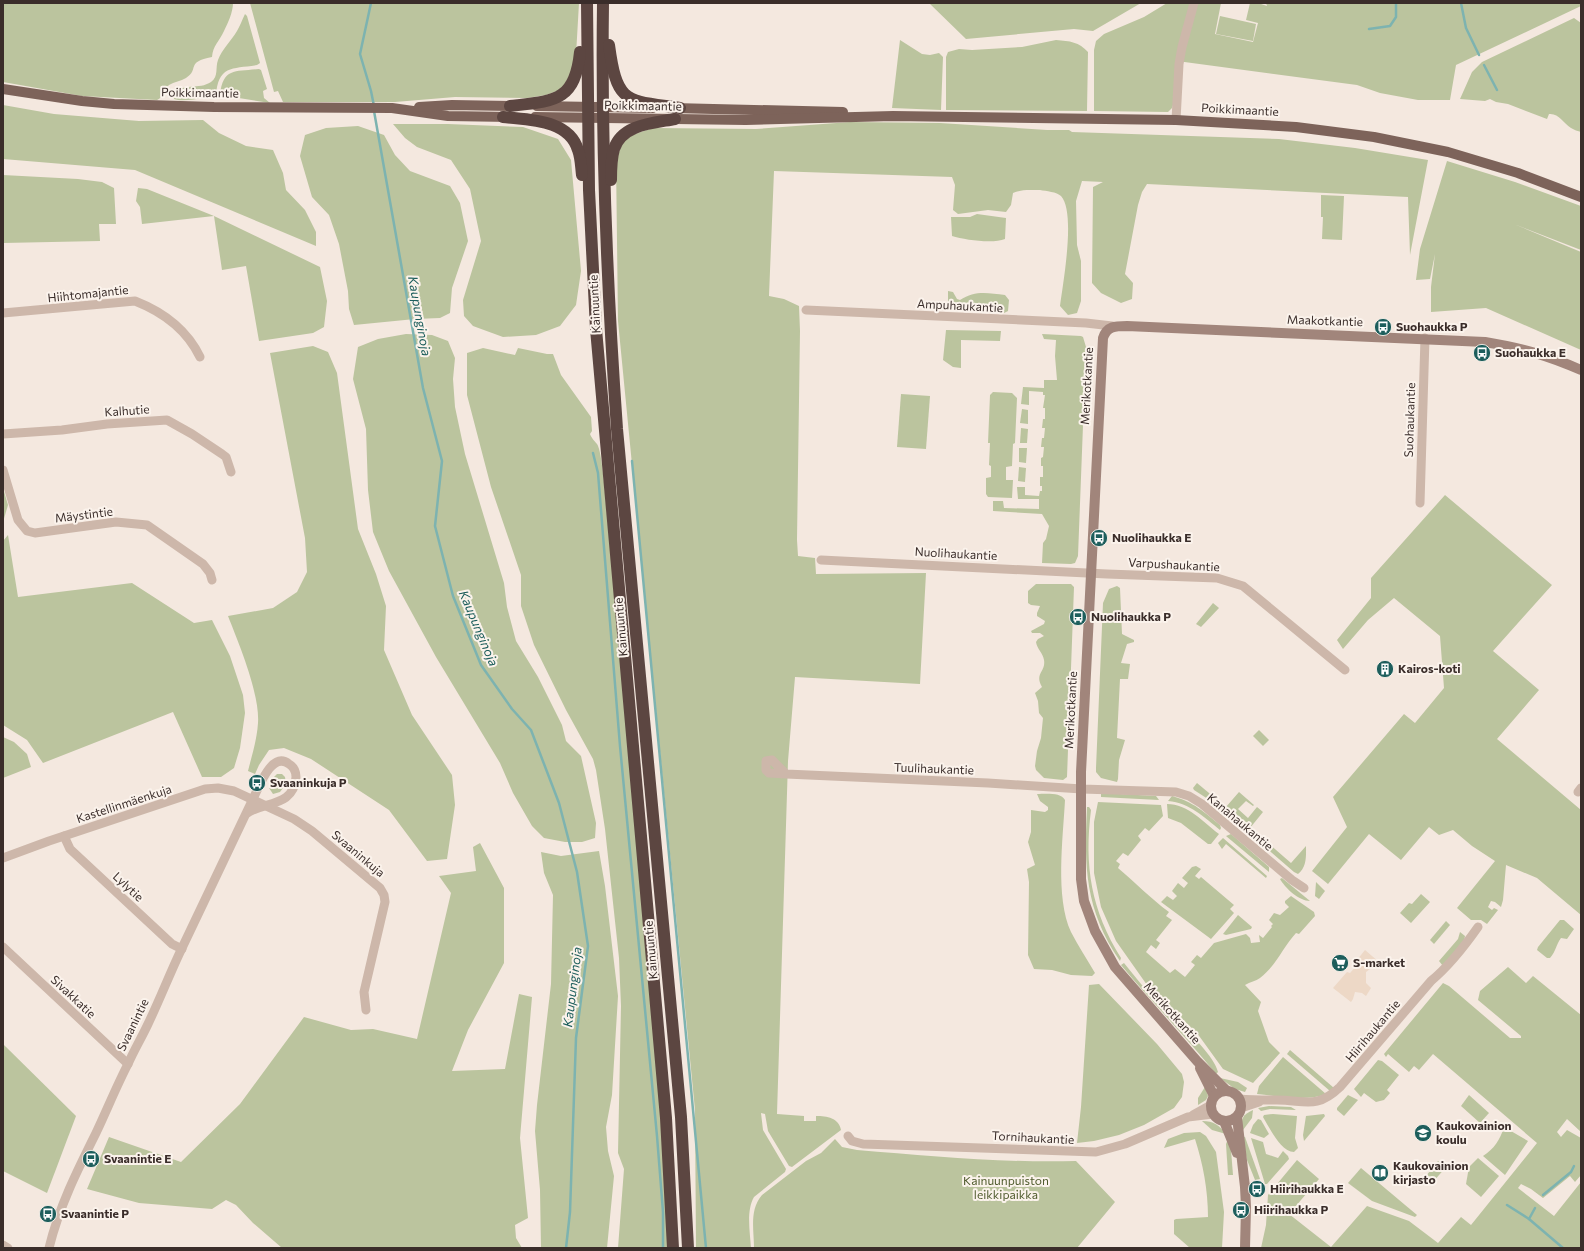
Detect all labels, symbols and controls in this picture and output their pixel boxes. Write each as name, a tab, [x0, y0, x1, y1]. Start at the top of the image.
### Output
street label: Poikkimaantie	[161, 84, 239, 100]
street label: Poikkimaantie	[604, 97, 682, 113]
street label: Poikkimaantie	[1201, 100, 1279, 118]
street label: Kainuuntie	[585, 274, 603, 334]
water label: Kaupunginoja	[405, 275, 435, 357]
street label: Hiihtomajantie	[47, 282, 129, 304]
street label: Ampuhaukantie	[917, 296, 1004, 314]
street label: Maakotkantie	[1287, 312, 1363, 328]
bus stop icon: Suohaukka P	[1373, 317, 1393, 337]
place label: Suohaukka P	[1396, 319, 1468, 333]
bus stop icon: Suohaukka E	[1472, 343, 1492, 363]
place label: Suohaukka E	[1495, 345, 1566, 359]
street label: Merikotkantie	[1077, 347, 1095, 425]
street label: Suohaukantie	[1401, 382, 1417, 458]
street label: Kalhutie	[104, 401, 150, 419]
street label: Mäystintie	[54, 504, 114, 525]
bus stop icon: Nuolihaukka E	[1089, 528, 1109, 548]
place label: Nuolihaukka E	[1112, 530, 1191, 544]
street label: Nuolihaukantie	[914, 544, 998, 562]
street label: Varpushaukantie	[1128, 555, 1220, 573]
water label: Kaupunginoja	[456, 588, 502, 669]
street label: Kainuuntie	[610, 597, 630, 657]
bus stop icon: Nuolihaukka P	[1068, 607, 1088, 627]
place label: Nuolihaukka P	[1091, 609, 1171, 623]
building icon: Kairos-koti	[1375, 659, 1395, 679]
place label: Kairos-koti	[1398, 661, 1461, 675]
street label: Merikotkantie	[1061, 671, 1079, 749]
street label: Tuulihaukantie	[894, 760, 974, 776]
bus stop icon: Svaaninkuja P	[247, 773, 267, 793]
place label: Svaaninkuja P	[270, 775, 347, 789]
street label: Kastellinmäenkuja	[74, 781, 173, 825]
street label: Kanahaukantie	[1205, 790, 1276, 853]
street label: Svaaninkuja	[329, 827, 388, 879]
street label: Lylytie	[111, 869, 147, 904]
street label: Kainuuntie	[640, 920, 660, 980]
water label: Kaupunginoja	[559, 946, 585, 1028]
supermarket icon: S-market	[1330, 953, 1350, 973]
place label: S-market	[1353, 955, 1405, 969]
street label: Sivakkatie	[48, 972, 99, 1021]
street label: Merikotkantie	[1141, 979, 1204, 1046]
street label: Svaanintie	[113, 996, 151, 1053]
street label: Hiirihaukantie	[1342, 996, 1402, 1064]
place label: Kaukovainion koulu	[1436, 1118, 1512, 1146]
school or university icon: Kaukovainion koulu	[1413, 1123, 1433, 1143]
street label: Tornihaukantie	[991, 1128, 1075, 1146]
bus stop icon: Svaanintie E	[81, 1149, 101, 1169]
place label: Svaanintie E	[104, 1151, 171, 1165]
place label: Kaukovainion kirjasto	[1393, 1158, 1469, 1186]
library icon: Kaukovainion kirjasto	[1370, 1163, 1390, 1183]
park label: Kainuunpuiston leikkipaikka	[963, 1173, 1049, 1201]
bus stop icon: Hiirihaukka E	[1247, 1179, 1267, 1199]
place label: Hiirihaukka E	[1270, 1181, 1344, 1195]
bus stop icon: Hiirihaukka P	[1231, 1200, 1251, 1220]
place label: Hiirihaukka P	[1254, 1202, 1328, 1216]
bus stop icon: Svaanintie P	[38, 1204, 58, 1224]
place label: Svaanintie P	[61, 1206, 129, 1220]

